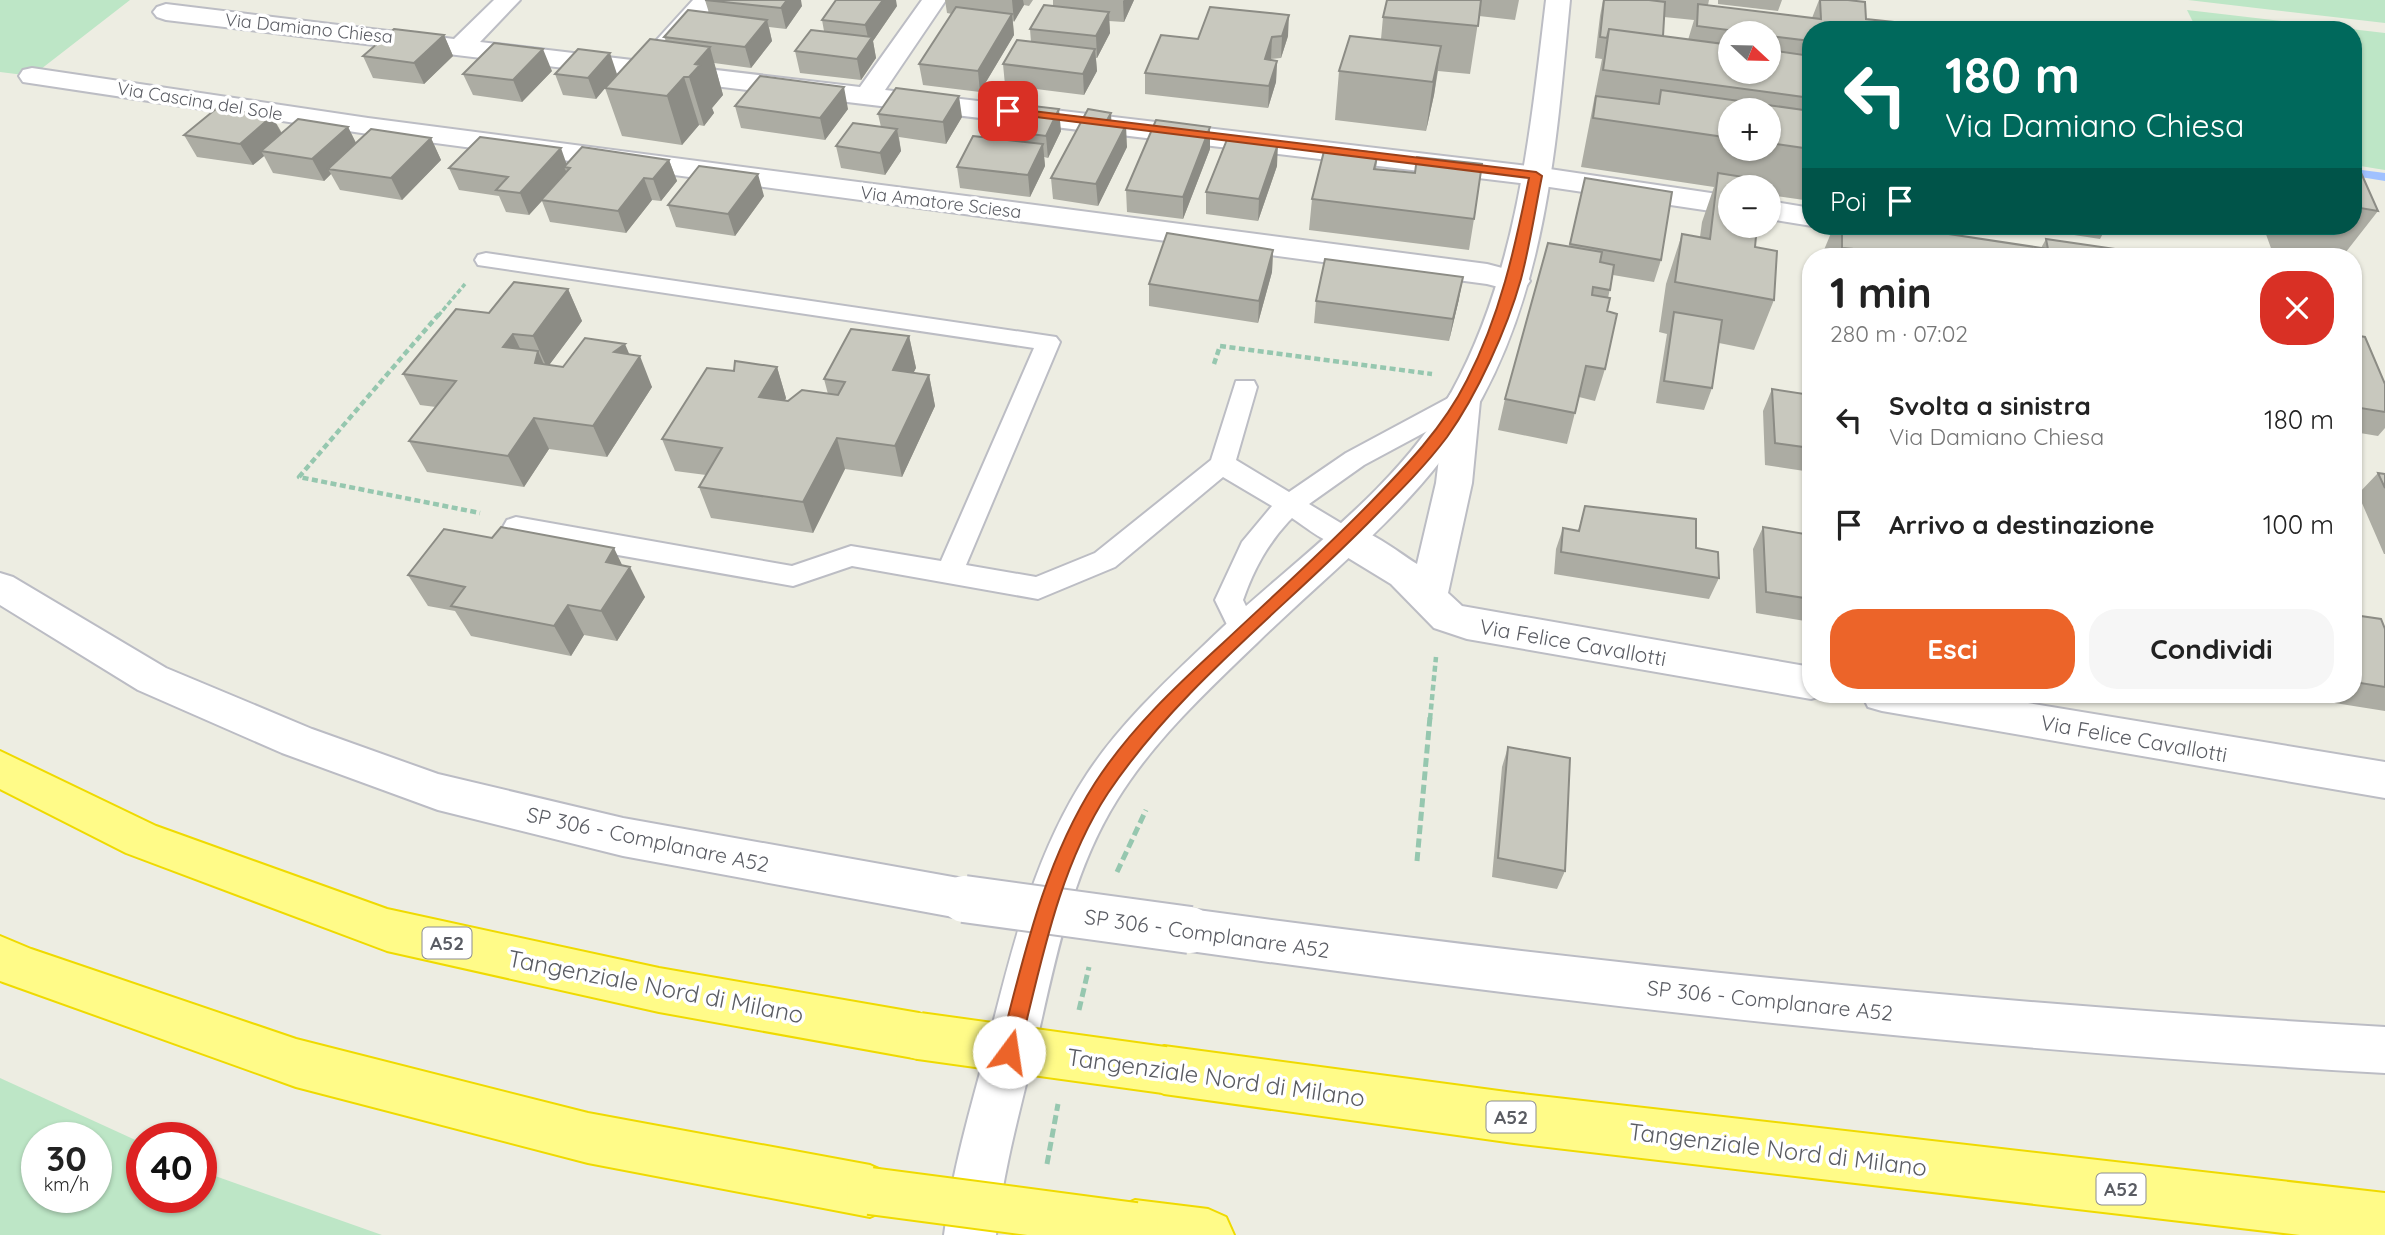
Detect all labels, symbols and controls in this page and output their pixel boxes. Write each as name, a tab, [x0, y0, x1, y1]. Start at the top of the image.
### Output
street label: Via Damiano Chiesa	[224, 8, 394, 48]
north arrow	[1718, 21, 1782, 84]
map controls	[1718, 21, 1781, 238]
text: 180 m	[1945, 44, 2080, 105]
icon: left	[1830, 49, 1921, 140]
street label: Via Cascina del Sole	[116, 77, 284, 125]
pin	[978, 81, 1038, 141]
icon: arrive	[989, 92, 1027, 130]
button: +	[1718, 98, 1781, 161]
text: Via Damiano Chiesa	[1945, 105, 2244, 145]
button: −	[1718, 175, 1781, 238]
street label: Via Amatore Sciesa	[859, 181, 1023, 223]
icon: arrive	[1881, 182, 1919, 220]
text: Poi	[1830, 185, 1867, 218]
text: 1 min	[1830, 266, 1932, 319]
button: close	[2260, 271, 2334, 345]
text: 280 m · 07:02	[1830, 319, 1968, 348]
text: Svolta a sinistra	[1889, 389, 2091, 422]
icon: left	[1830, 401, 1868, 439]
text: 180 m	[2264, 403, 2334, 436]
text: Via Damiano Chiesa	[1889, 422, 2104, 451]
icon: arrive	[1830, 506, 1868, 544]
text: Arrivo a destinazione	[1889, 508, 2155, 541]
text: 100 m	[2263, 508, 2334, 541]
button: Esci	[1830, 609, 2075, 689]
button: Condividi	[2089, 609, 2334, 689]
street label: Via Felice Cavallotti	[1478, 613, 1668, 671]
street label: Via Felice Cavallotti	[2039, 709, 2229, 767]
street label: SP 306 - Complanare A52	[524, 801, 772, 877]
street label: SP 306 - Complanare A52	[1083, 903, 1331, 963]
road number: A52	[422, 928, 472, 959]
street label: Tangenziale Nord di Milano	[506, 943, 806, 1029]
street label: SP 306 - Complanare A52	[1646, 974, 1894, 1026]
position arrow	[972, 1015, 1046, 1089]
street label: Tangenziale Nord di Milano	[1065, 1041, 1367, 1113]
road number: A52	[1486, 1102, 1536, 1133]
street label: Tangenziale Nord di Milano	[1627, 1116, 1929, 1182]
speed limit sign: 40	[126, 1122, 217, 1213]
text: 30	[46, 1136, 87, 1180]
text: km/h	[44, 1173, 89, 1196]
road number: A52	[2096, 1174, 2146, 1204]

